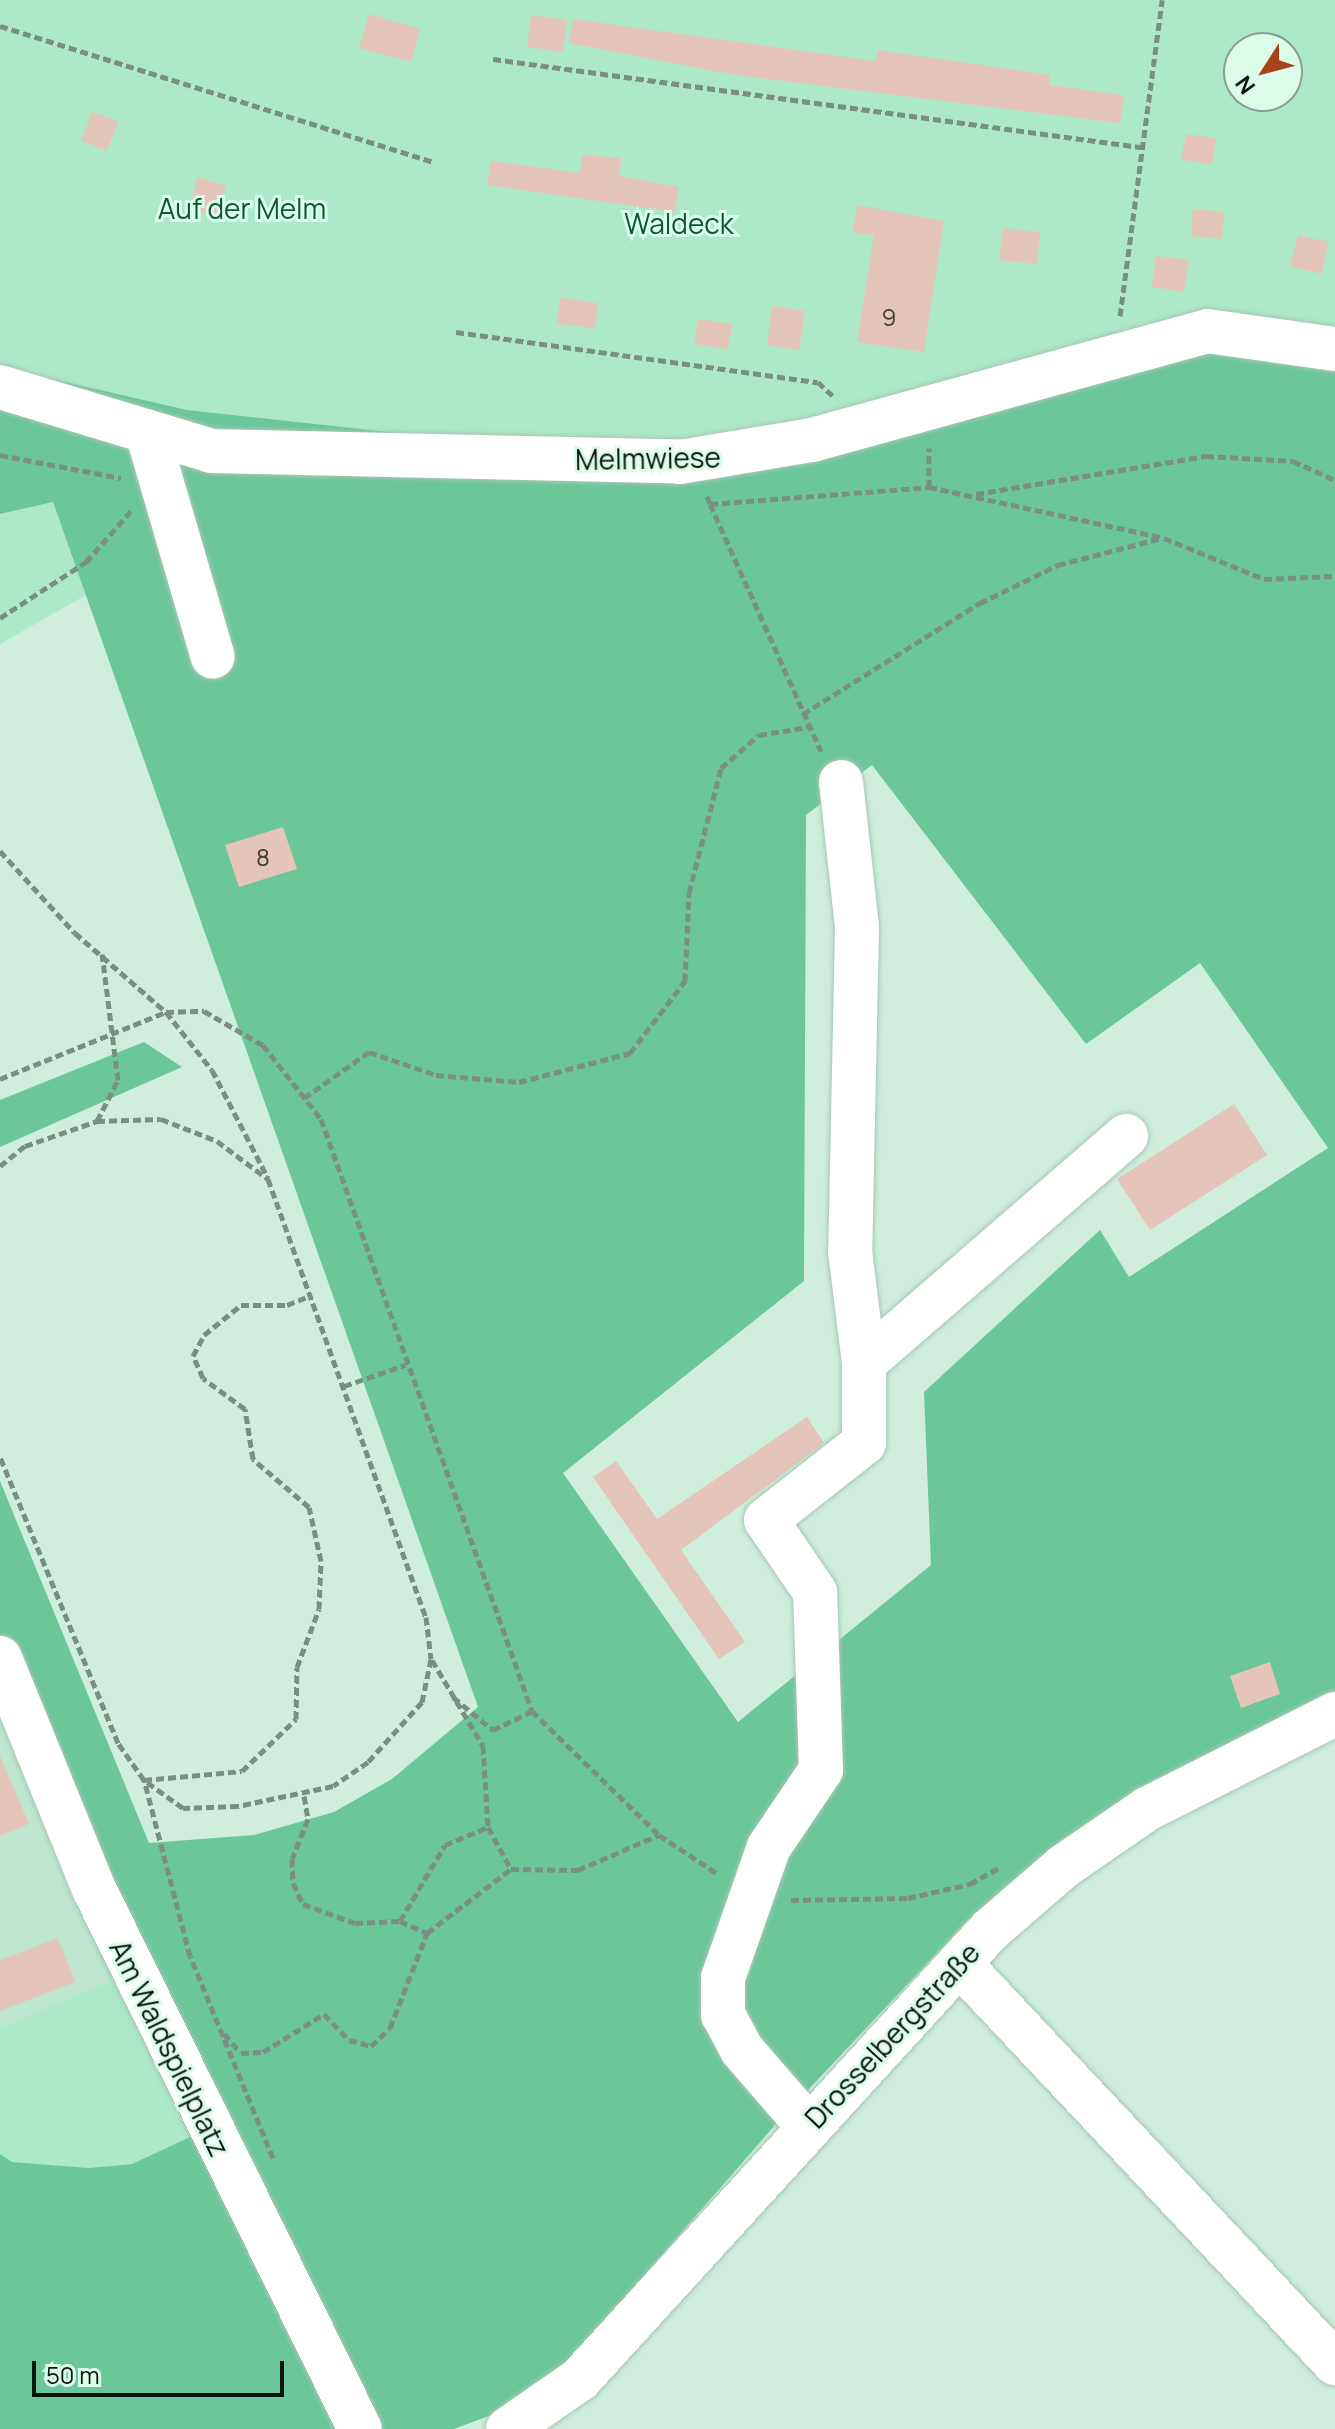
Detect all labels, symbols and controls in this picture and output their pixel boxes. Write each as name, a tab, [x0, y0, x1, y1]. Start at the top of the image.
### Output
north arrow	[1223, 32, 1303, 112]
text: N	[1228, 70, 1262, 100]
park label: Auf der Melm	[158, 191, 326, 225]
park label: Waldeck	[624, 206, 734, 240]
house number: 9	[882, 303, 896, 331]
street label: Melmwiese	[575, 440, 721, 476]
house number: 8	[256, 843, 270, 871]
street label: Am Waldspielplatz	[103, 1935, 237, 2161]
street label: Drosselbergstraße	[798, 1936, 986, 2134]
scale bar	[36, 2345, 288, 2395]
text: 50 m	[46, 2358, 100, 2391]

